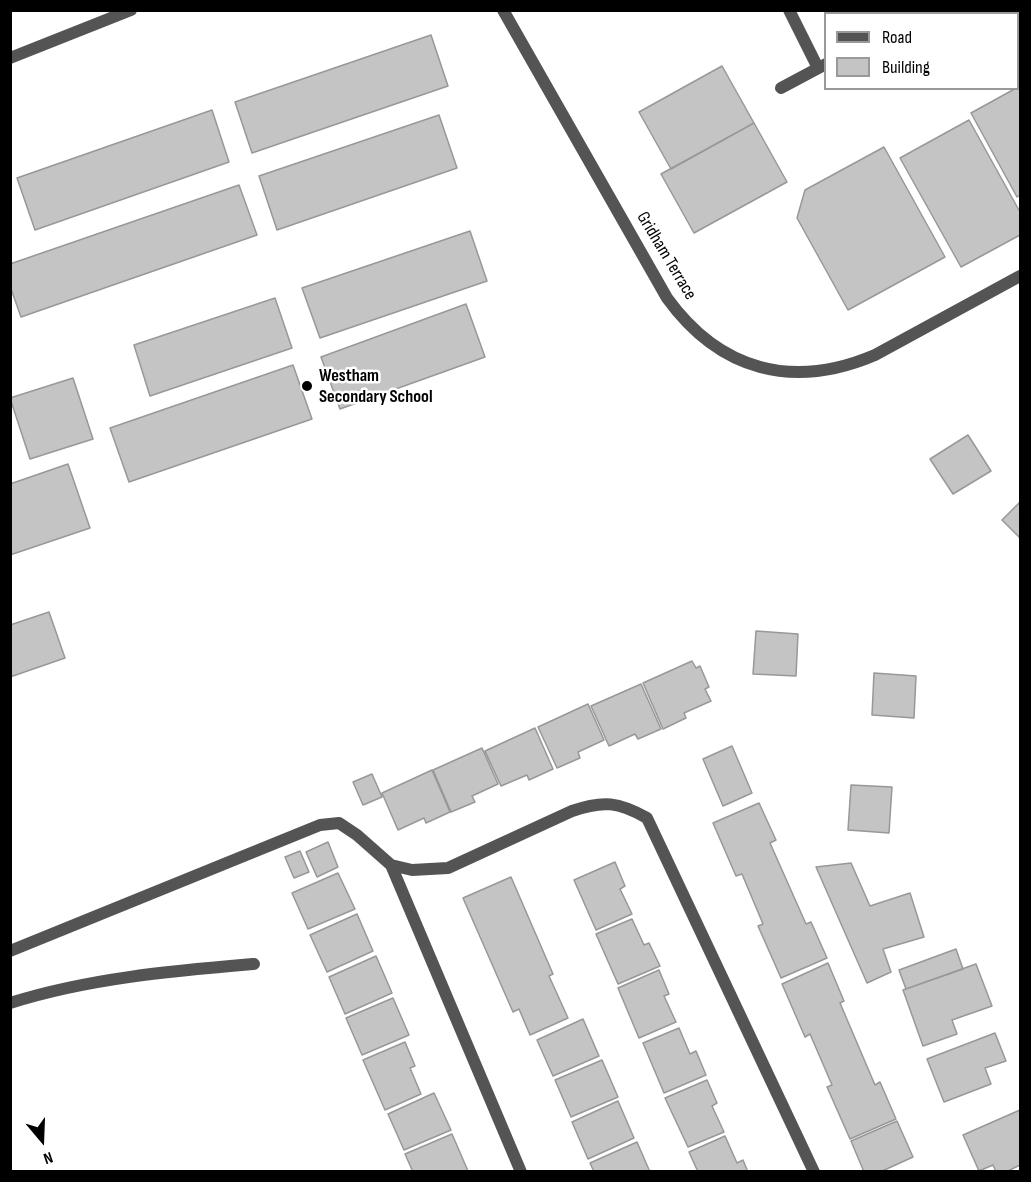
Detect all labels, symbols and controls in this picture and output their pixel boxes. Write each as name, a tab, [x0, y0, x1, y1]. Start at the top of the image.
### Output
legend	[824, 12, 1019, 90]
text: Road	[882, 27, 912, 48]
text: Building	[882, 57, 930, 78]
street label: Gridham Terrace	[631, 208, 701, 304]
place label: Westham Secondary School	[319, 365, 433, 407]
marker: Westham Secondary School	[300, 379, 314, 393]
north arrow	[12, 1110, 72, 1170]
text: N	[41, 1147, 55, 1168]

